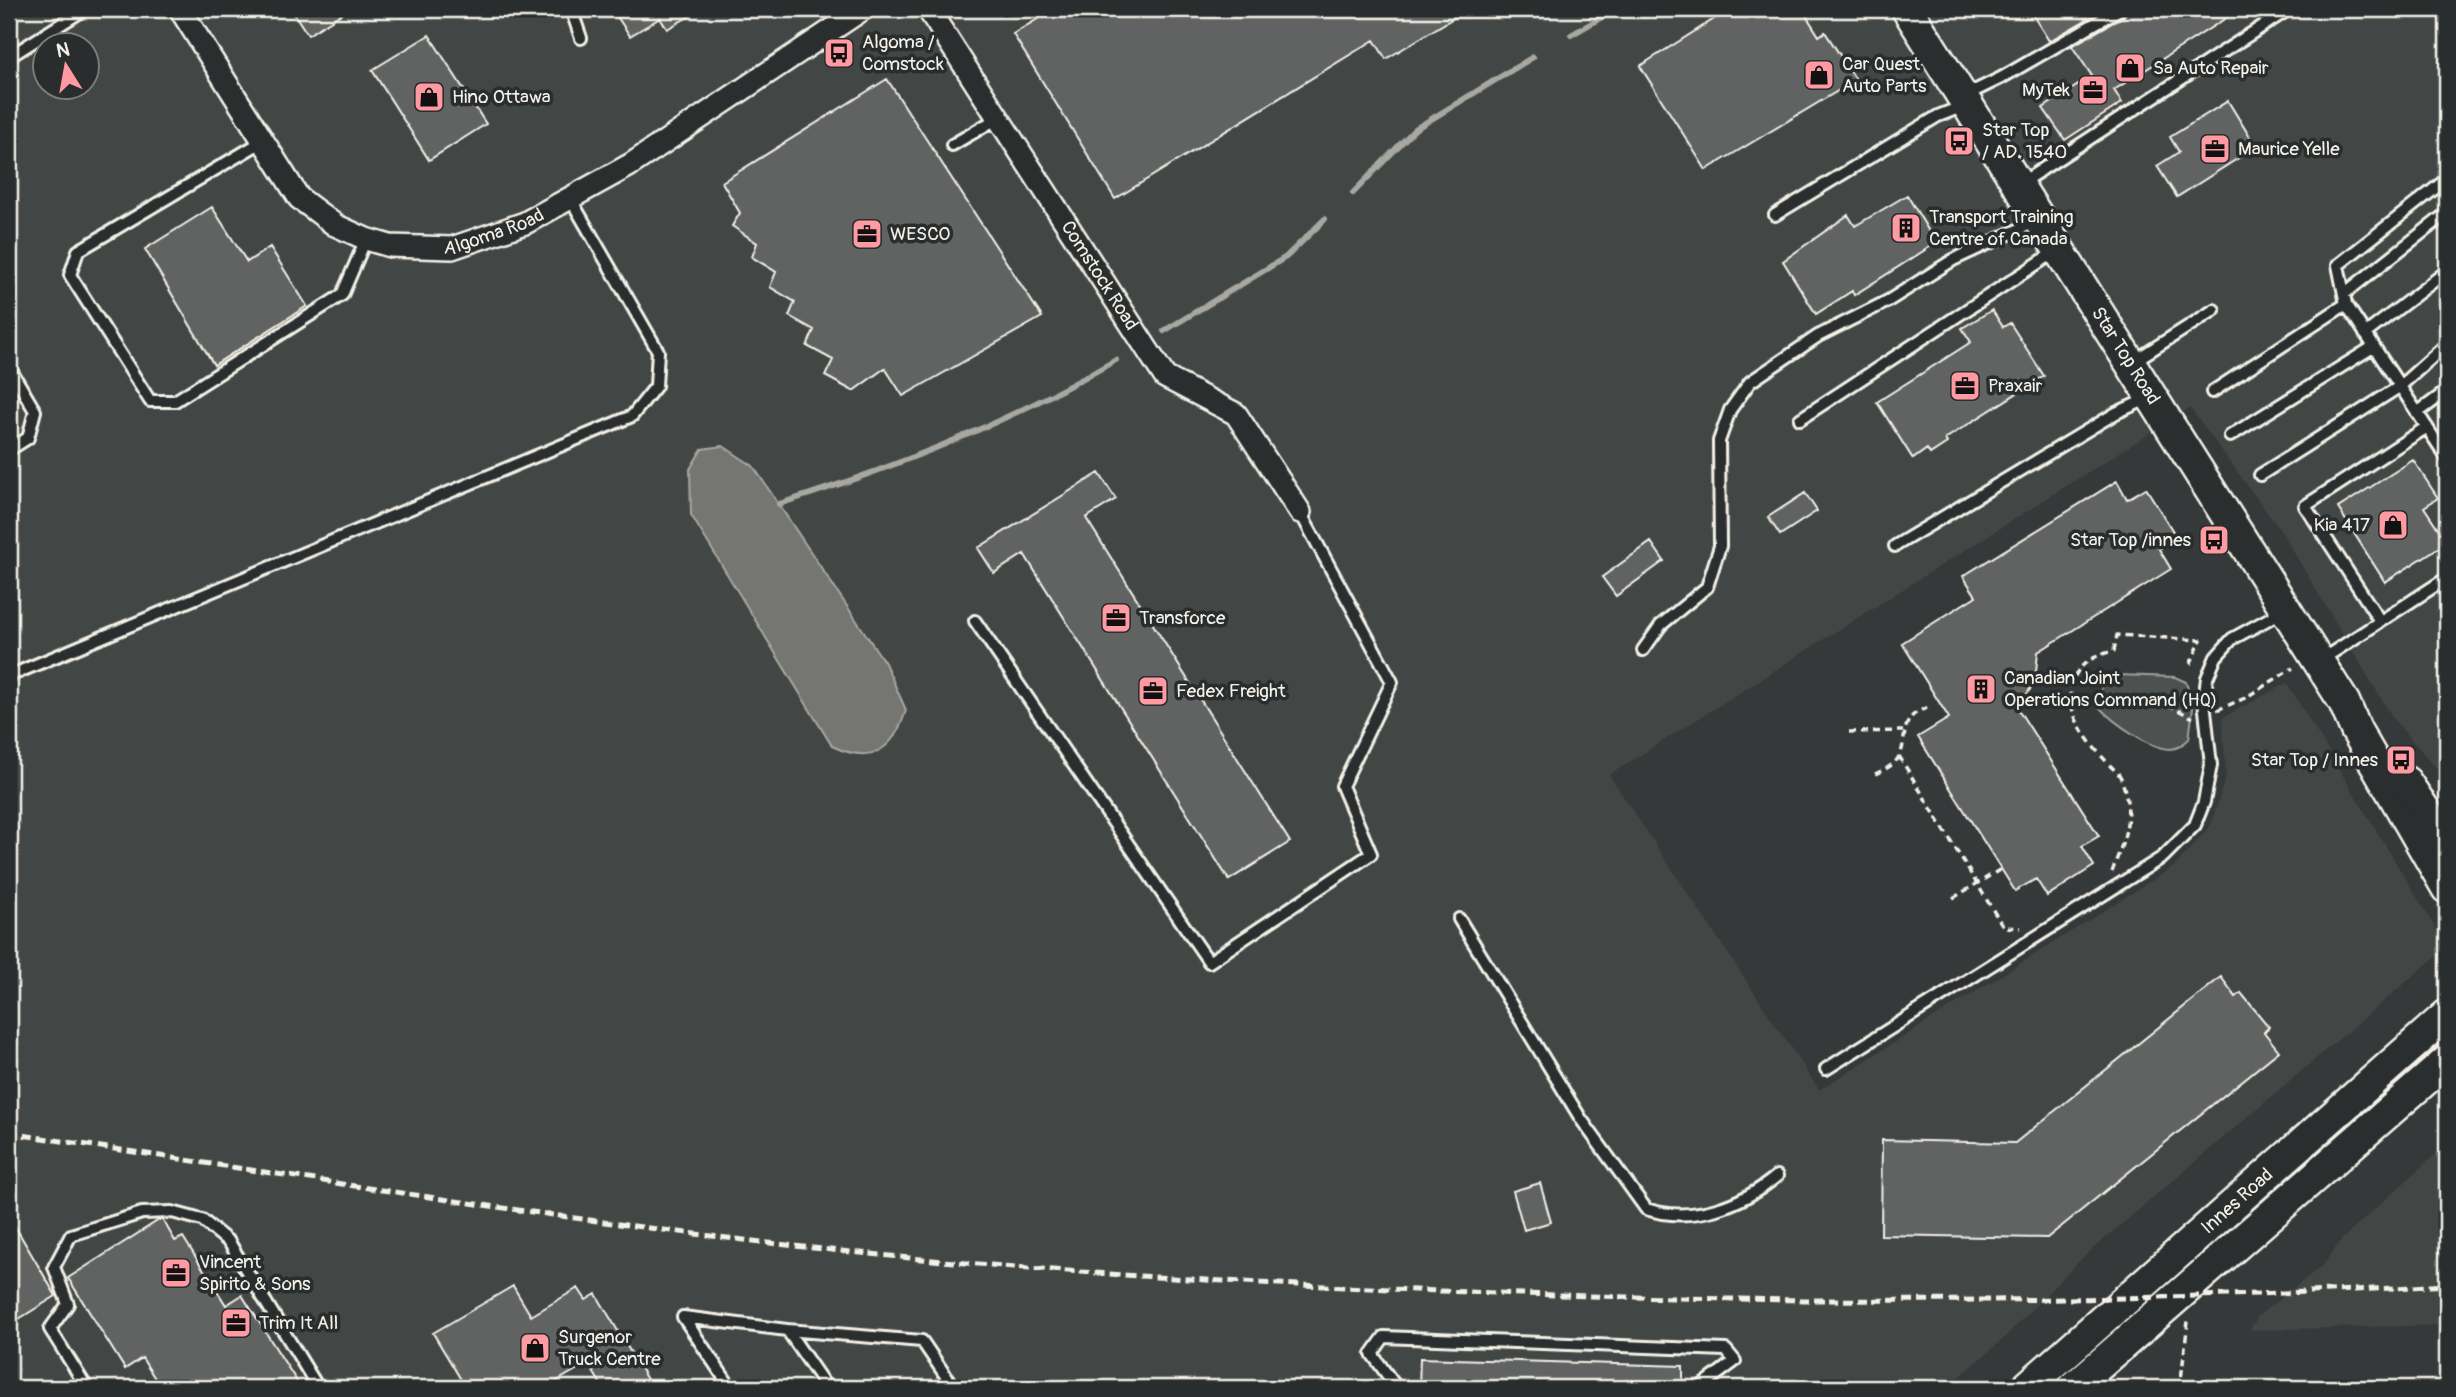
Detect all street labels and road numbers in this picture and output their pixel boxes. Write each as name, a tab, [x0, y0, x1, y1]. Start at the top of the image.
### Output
street label: Algoma Road	[444, 203, 548, 260]
street label: Comstock Road	[1056, 216, 1144, 335]
street label: Star Top Road	[2086, 302, 2165, 409]
street label: Innes Road	[2196, 1163, 2278, 1239]

